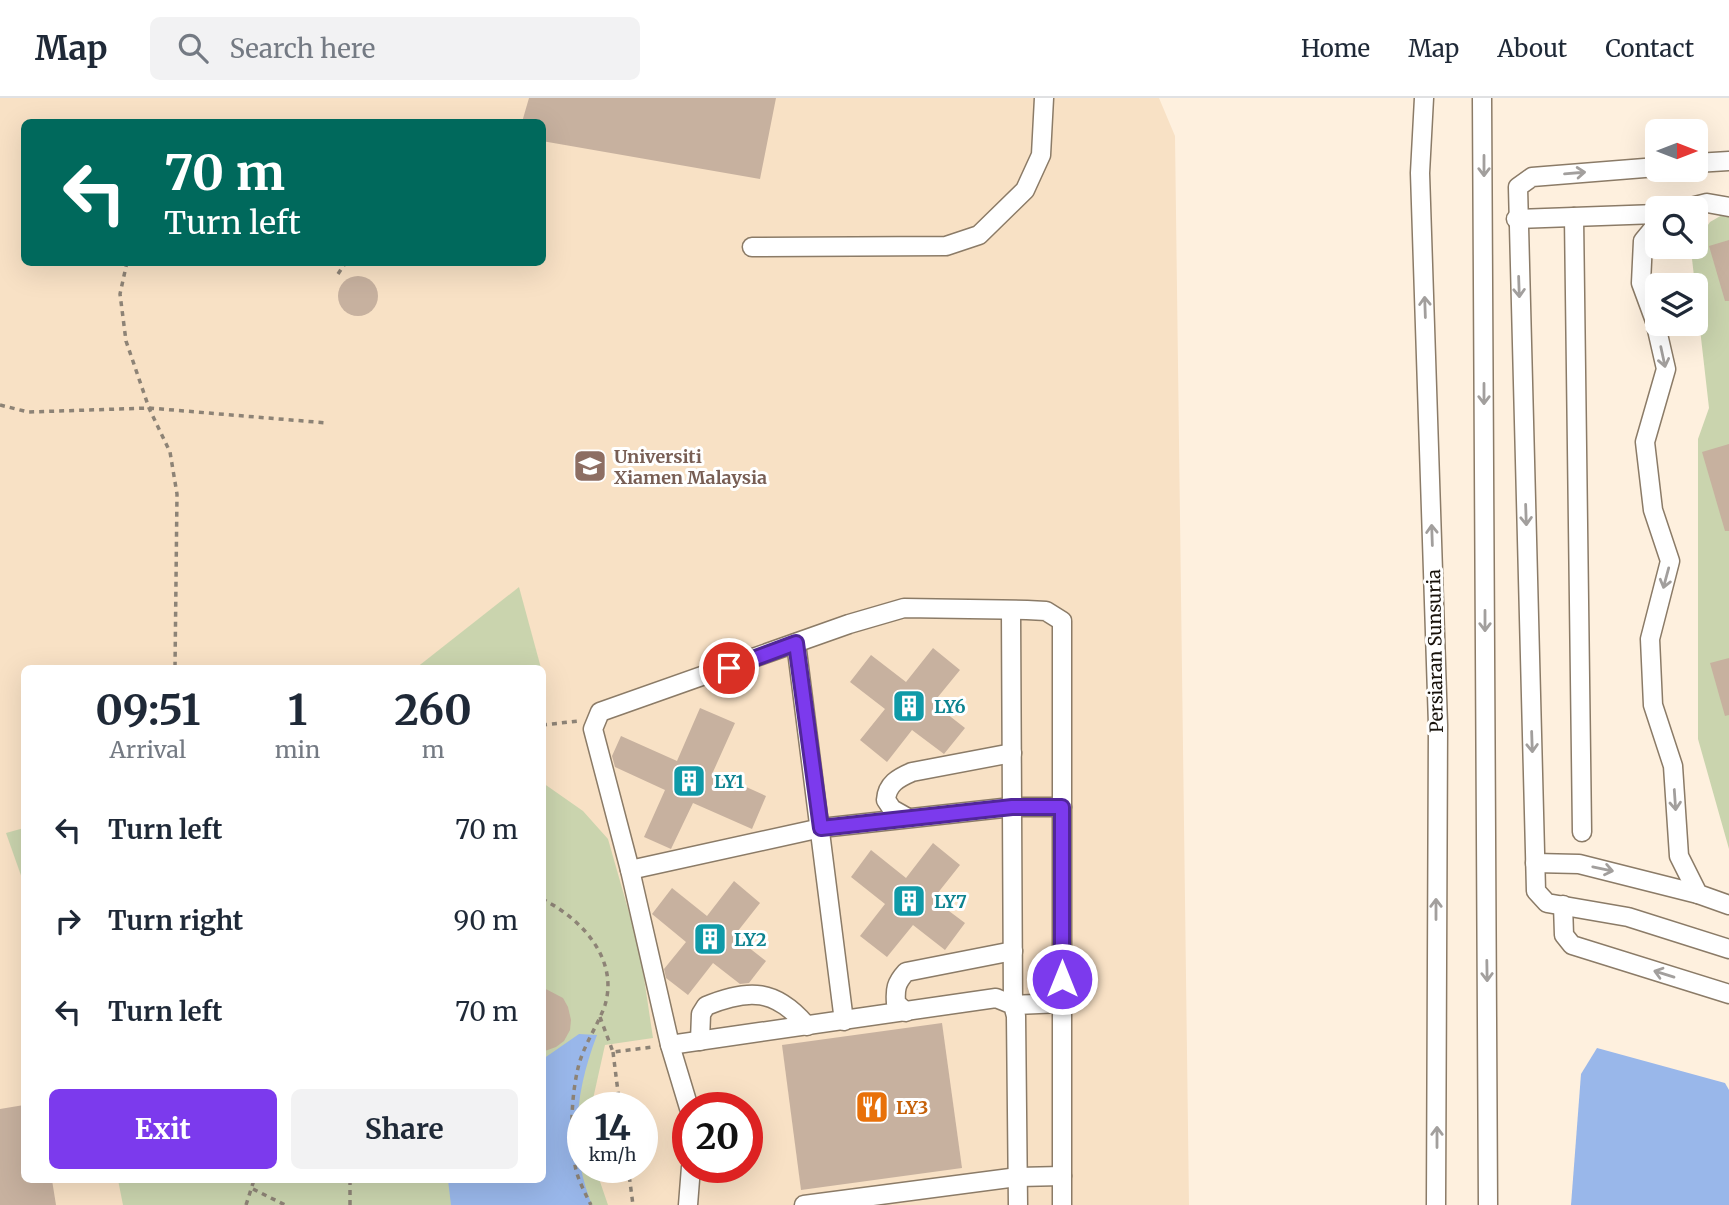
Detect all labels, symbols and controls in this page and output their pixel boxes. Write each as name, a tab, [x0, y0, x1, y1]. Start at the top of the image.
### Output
search box	[150, 17, 640, 80]
text: Map	[35, 28, 108, 69]
icon: search	[174, 29, 212, 67]
text: Search here	[230, 32, 375, 65]
text: Home	[1301, 33, 1370, 64]
text: Map	[1408, 33, 1459, 64]
text: About	[1497, 33, 1567, 64]
text: Contact	[1605, 33, 1694, 64]
north arrow	[1645, 119, 1708, 182]
map controls	[1645, 119, 1708, 336]
text: 70 m	[164, 142, 285, 203]
icon: left	[49, 147, 140, 238]
one-way arrow	[1477, 154, 1490, 177]
one-way arrow	[1563, 166, 1586, 179]
button: search	[1645, 196, 1708, 259]
text: Turn left	[164, 203, 301, 243]
button: layers	[1645, 273, 1708, 336]
one-way arrow	[1513, 276, 1526, 299]
one-way arrow	[1419, 296, 1432, 319]
one-way arrow	[1657, 345, 1670, 368]
one-way arrow	[1477, 382, 1491, 405]
place label: Universiti Xiamen Malaysia	[614, 445, 767, 489]
school or university icon: Universiti Xiamen Malaysia	[571, 447, 609, 485]
one-way arrow	[1520, 503, 1533, 526]
one-way arrow	[1426, 524, 1439, 547]
one-way arrow	[1659, 566, 1672, 589]
street label: Persiaran Sunsuria	[1422, 569, 1448, 733]
one-way arrow	[1478, 609, 1492, 632]
pin	[699, 638, 759, 698]
icon: arrive	[710, 649, 748, 687]
text: 09:51	[95, 684, 200, 736]
text: 1	[288, 684, 307, 736]
text: 260	[394, 684, 472, 736]
building icon: LY6	[890, 687, 928, 725]
place label: LY6	[934, 695, 966, 718]
one-way arrow	[1526, 730, 1539, 753]
text: Arrival	[109, 735, 186, 764]
text: min	[275, 735, 320, 764]
text: m	[422, 735, 444, 764]
building icon: LY1	[670, 762, 708, 800]
place label: LY1	[714, 770, 744, 793]
one-way arrow	[1669, 788, 1682, 810]
icon: left	[49, 811, 87, 849]
text: Turn left	[108, 813, 222, 846]
text: 70 m	[455, 813, 518, 846]
one-way arrow	[1591, 862, 1614, 876]
building icon: LY7	[890, 882, 928, 920]
place label: LY7	[934, 890, 967, 913]
one-way arrow	[1430, 898, 1443, 921]
icon: right	[49, 902, 87, 940]
text: Turn right	[108, 904, 243, 937]
text: 90 m	[454, 904, 518, 937]
building icon: LY2	[691, 920, 729, 958]
place label: LY2	[734, 928, 766, 951]
position arrow	[1025, 942, 1099, 1016]
one-way arrow	[1480, 959, 1494, 982]
one-way arrow	[1653, 966, 1675, 979]
icon: left	[49, 993, 87, 1031]
text: Turn left	[108, 995, 222, 1028]
text: 70 m	[455, 995, 518, 1028]
restaurant icon: LY3	[853, 1088, 891, 1126]
button: Exit	[49, 1089, 277, 1169]
button: Share	[291, 1089, 518, 1169]
speed limit sign: 20	[672, 1092, 763, 1183]
place label: LY3	[896, 1096, 928, 1119]
text: 14	[594, 1106, 631, 1150]
one-way arrow	[1430, 1126, 1444, 1149]
text: km/h	[589, 1143, 636, 1166]

